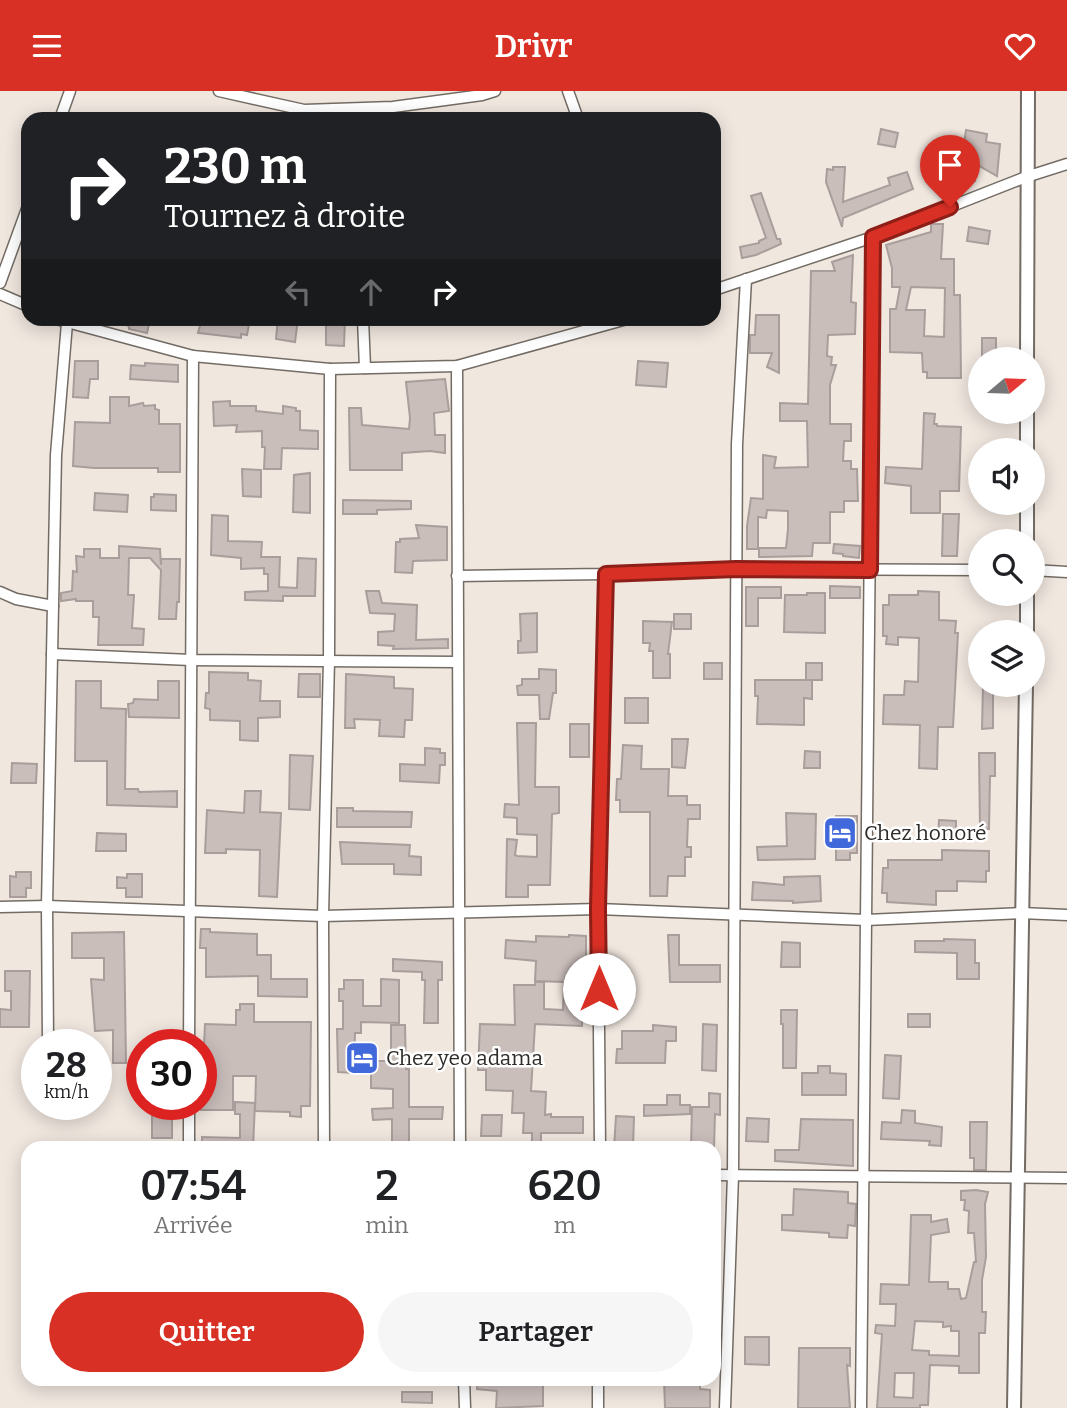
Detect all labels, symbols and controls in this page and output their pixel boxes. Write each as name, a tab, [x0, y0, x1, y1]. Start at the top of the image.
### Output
icon: menu	[28, 27, 66, 65]
text: Drivr	[494, 27, 573, 65]
icon: heart	[1001, 27, 1039, 65]
pin	[920, 135, 980, 207]
text: 230 m	[164, 137, 307, 196]
icon: right	[49, 140, 140, 231]
icon: arrive	[931, 146, 969, 184]
text: Tournez à droite	[164, 197, 406, 235]
icon: left	[279, 273, 317, 311]
icon: ahead	[352, 273, 390, 311]
icon: right	[425, 273, 463, 311]
north arrow	[968, 347, 1045, 423]
map controls	[968, 347, 1045, 697]
button: sound	[968, 438, 1045, 515]
button: search	[968, 529, 1045, 606]
button: layers	[968, 620, 1045, 697]
hotel icon: Chez honoré	[821, 814, 859, 852]
place label: Chez honoré	[864, 820, 987, 846]
position arrow	[562, 952, 636, 1026]
speed limit sign: 30	[126, 1029, 217, 1120]
hotel icon: Chez yeo adama	[343, 1039, 381, 1077]
text: 28	[46, 1044, 87, 1086]
place label: Chez yeo adama	[386, 1045, 543, 1071]
text: km/h	[44, 1081, 89, 1103]
text: 07:54	[140, 1161, 246, 1211]
text: 2	[375, 1161, 399, 1211]
text: 620	[528, 1161, 602, 1211]
text: Arrivée	[154, 1211, 233, 1239]
text: min	[365, 1211, 409, 1239]
text: m	[554, 1211, 576, 1239]
button: Quitter	[49, 1292, 364, 1372]
button: Partager	[378, 1292, 693, 1372]

